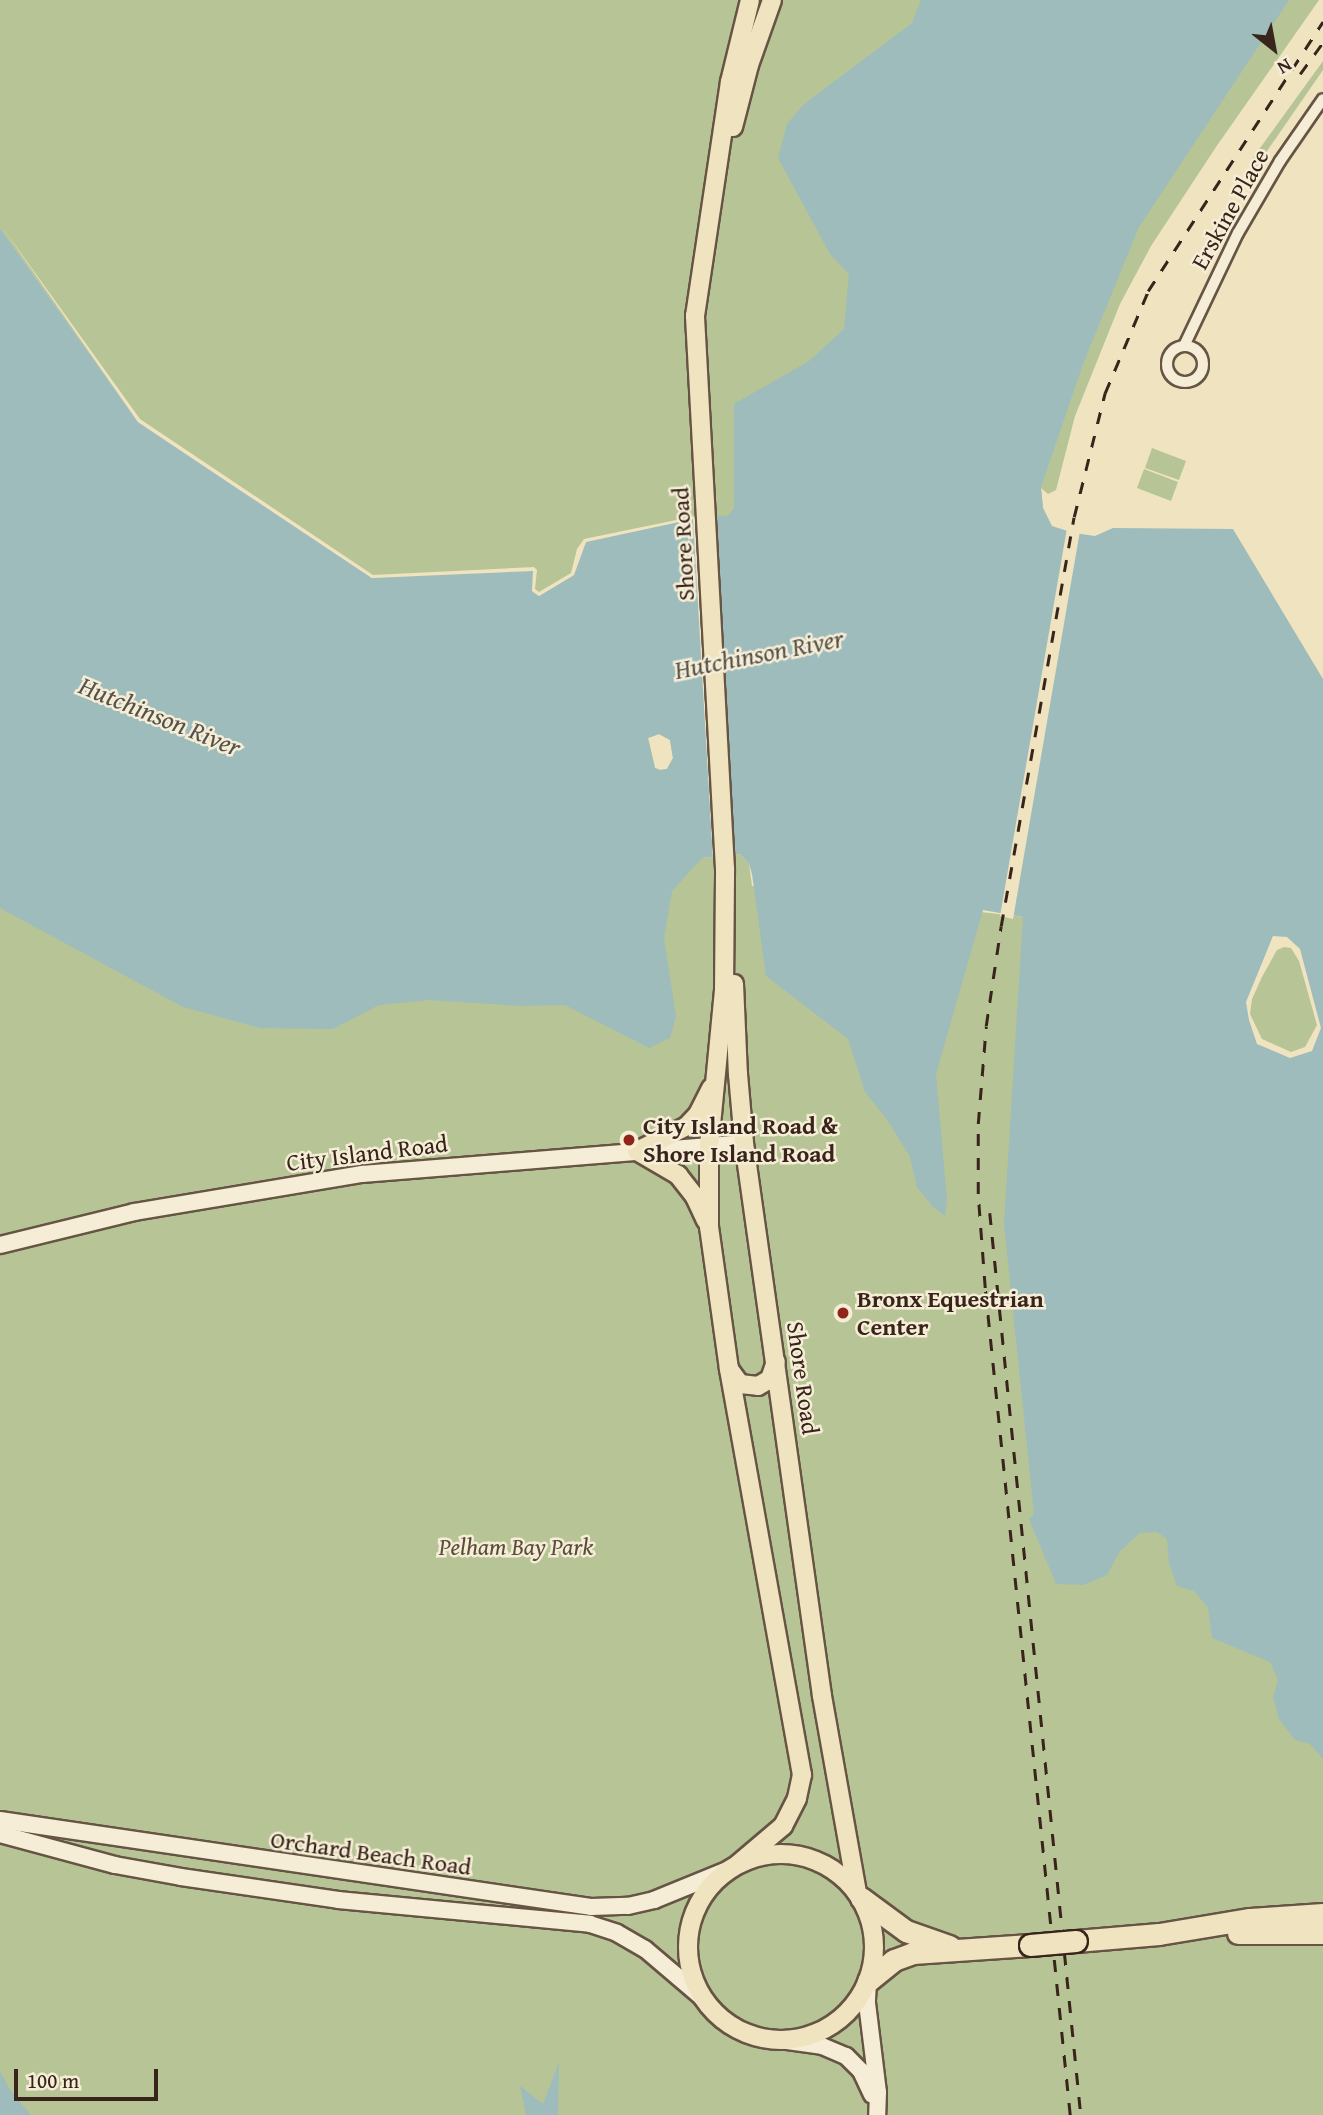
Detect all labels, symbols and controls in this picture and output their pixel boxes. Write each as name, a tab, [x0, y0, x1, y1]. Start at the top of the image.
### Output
north arrow	[1239, 14, 1309, 84]
text: N	[1272, 52, 1297, 82]
street label: Erskine Place	[1185, 144, 1275, 274]
street label: Shore Road	[666, 486, 700, 602]
water label: Hutchinson River	[672, 622, 846, 686]
water label: Hutchinson River	[75, 669, 245, 763]
place label: City Island Road & Shore Island Road	[643, 1112, 838, 1168]
street label: City Island Road	[285, 1129, 449, 1177]
marker: City Island Road & Shore Island Road	[621, 1132, 637, 1148]
place label: Bronx Equestrian Center	[857, 1285, 1044, 1341]
marker: Bronx Equestrian Center	[835, 1305, 851, 1321]
street label: Shore Road	[781, 1320, 825, 1436]
park label: Pelham Bay Park	[439, 1533, 593, 1561]
street label: Orchard Beach Road	[269, 1825, 473, 1881]
scale bar	[18, 2056, 161, 2100]
text: 100 m	[27, 2065, 79, 2096]

